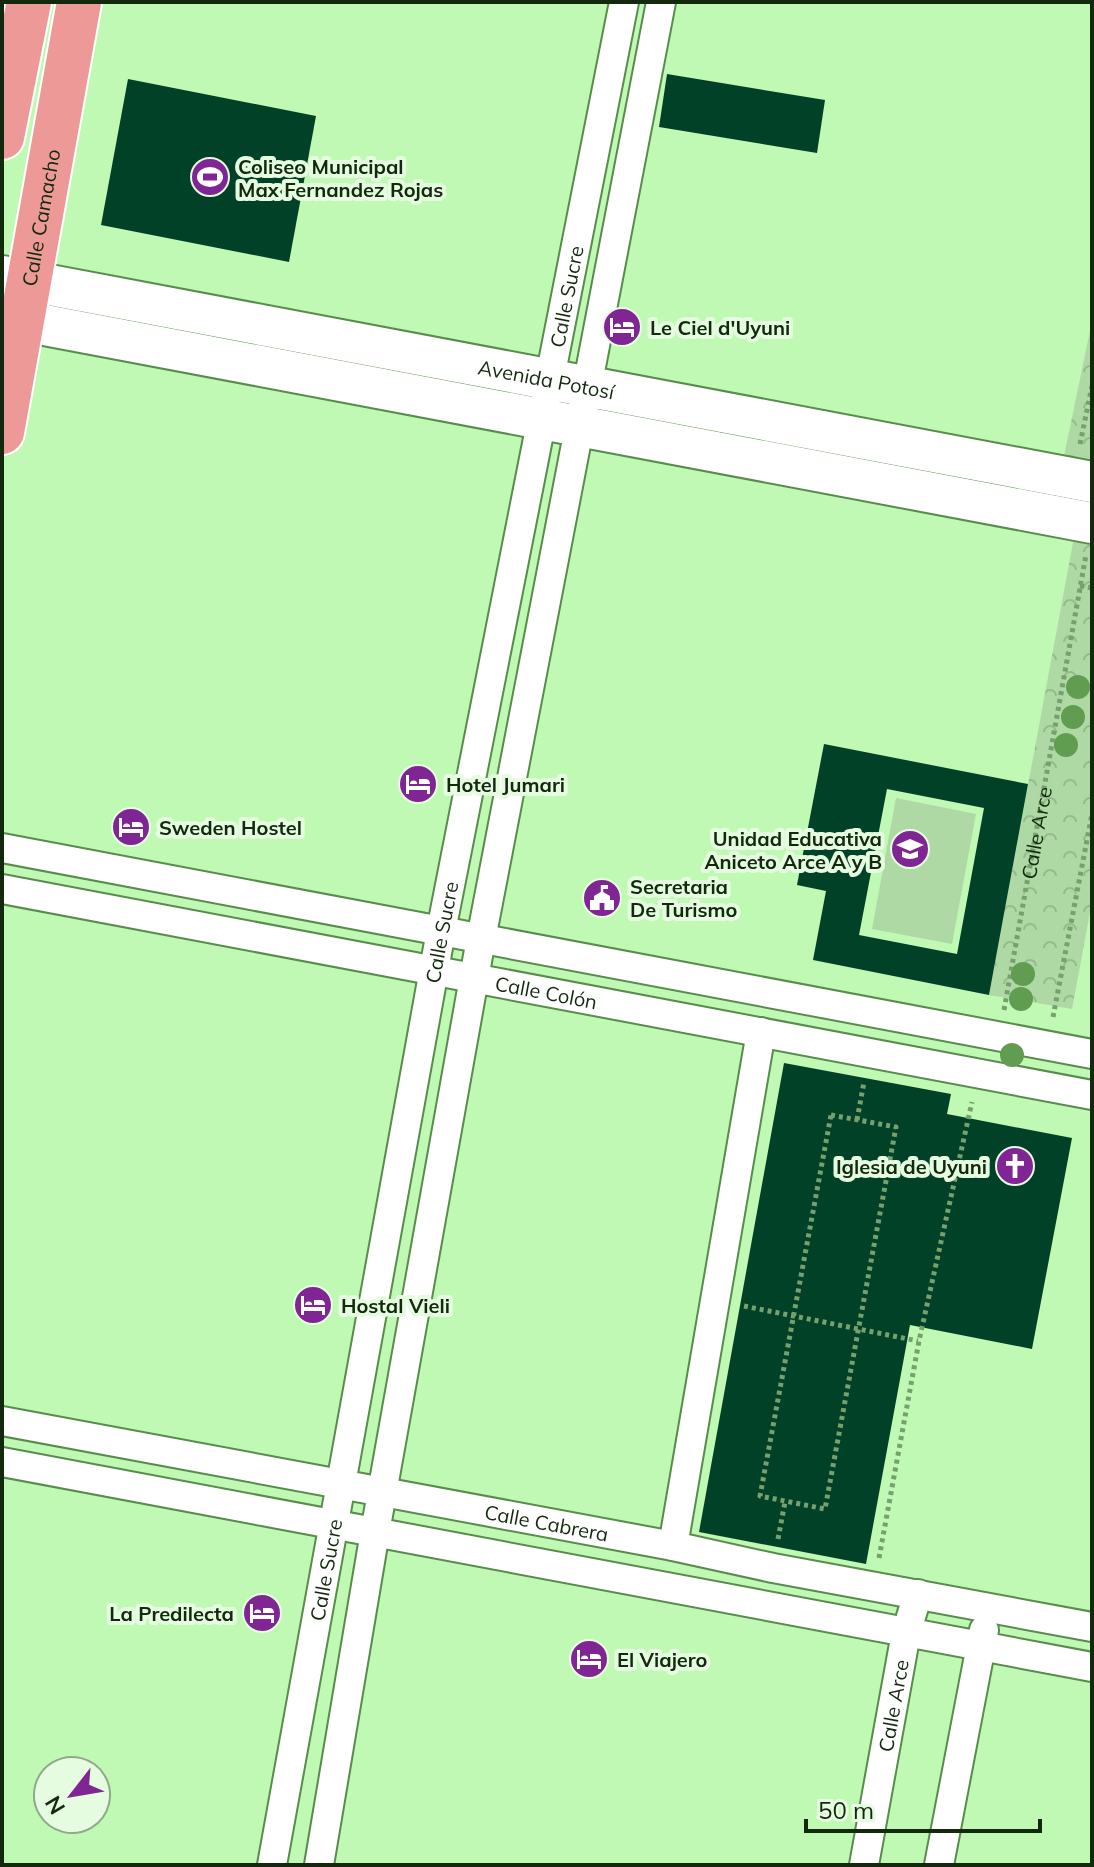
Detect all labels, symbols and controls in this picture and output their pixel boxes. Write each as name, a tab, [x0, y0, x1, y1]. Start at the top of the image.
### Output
street label: Calle Camacho	[16, 147, 65, 288]
place label: Coliseo Municipal Max Fernandez Rojas	[238, 154, 443, 202]
sports icon: Coliseo Municipal Max Fernandez Rojas	[189, 156, 231, 198]
street label: Calle Sucre	[544, 243, 588, 349]
hotel icon: Le Ciel d'Uyuni	[601, 306, 643, 348]
place label: Le Ciel d'Uyuni	[650, 315, 790, 340]
street label: Avenida Potosí	[476, 354, 618, 404]
hotel icon: Hotel Jumari	[397, 763, 439, 805]
place label: Hotel Jumari	[446, 772, 565, 797]
street label: Calle Arce	[1015, 785, 1057, 881]
hotel icon: Sweden Hostel	[110, 806, 152, 848]
place label: Sweden Hostel	[159, 815, 302, 840]
place label: Unidad Educativa Aniceto Arce A y B	[704, 826, 882, 874]
school or university icon: Unidad Educativa Aniceto Arce A y B	[889, 828, 931, 870]
place label: Secretaria De Turismo	[630, 874, 738, 922]
public building icon: Secretaria De Turismo	[581, 877, 623, 919]
street label: Calle Sucre	[419, 879, 463, 985]
street label: Calle Colón	[493, 970, 599, 1014]
church icon: Iglesia de Uyuni	[994, 1145, 1036, 1187]
place label: Iglesia de Uyuni	[836, 1154, 987, 1179]
hotel icon: Hostal Vieli	[292, 1284, 334, 1326]
place label: Hostal Vieli	[341, 1293, 450, 1318]
street label: Calle Cabrera	[483, 1499, 611, 1546]
street label: Calle Sucre	[304, 1517, 347, 1623]
hotel icon: La Predilecta	[241, 1592, 283, 1634]
place label: La Predilecta	[109, 1601, 234, 1626]
hotel icon: El Viajero	[568, 1638, 610, 1680]
place label: El Viajero	[617, 1647, 708, 1672]
street label: Calle Arce	[872, 1657, 913, 1754]
north arrow	[32, 1755, 112, 1835]
scale bar	[806, 1783, 1040, 1833]
text: N	[39, 1791, 71, 1820]
text: 50 m	[818, 1795, 874, 1825]

